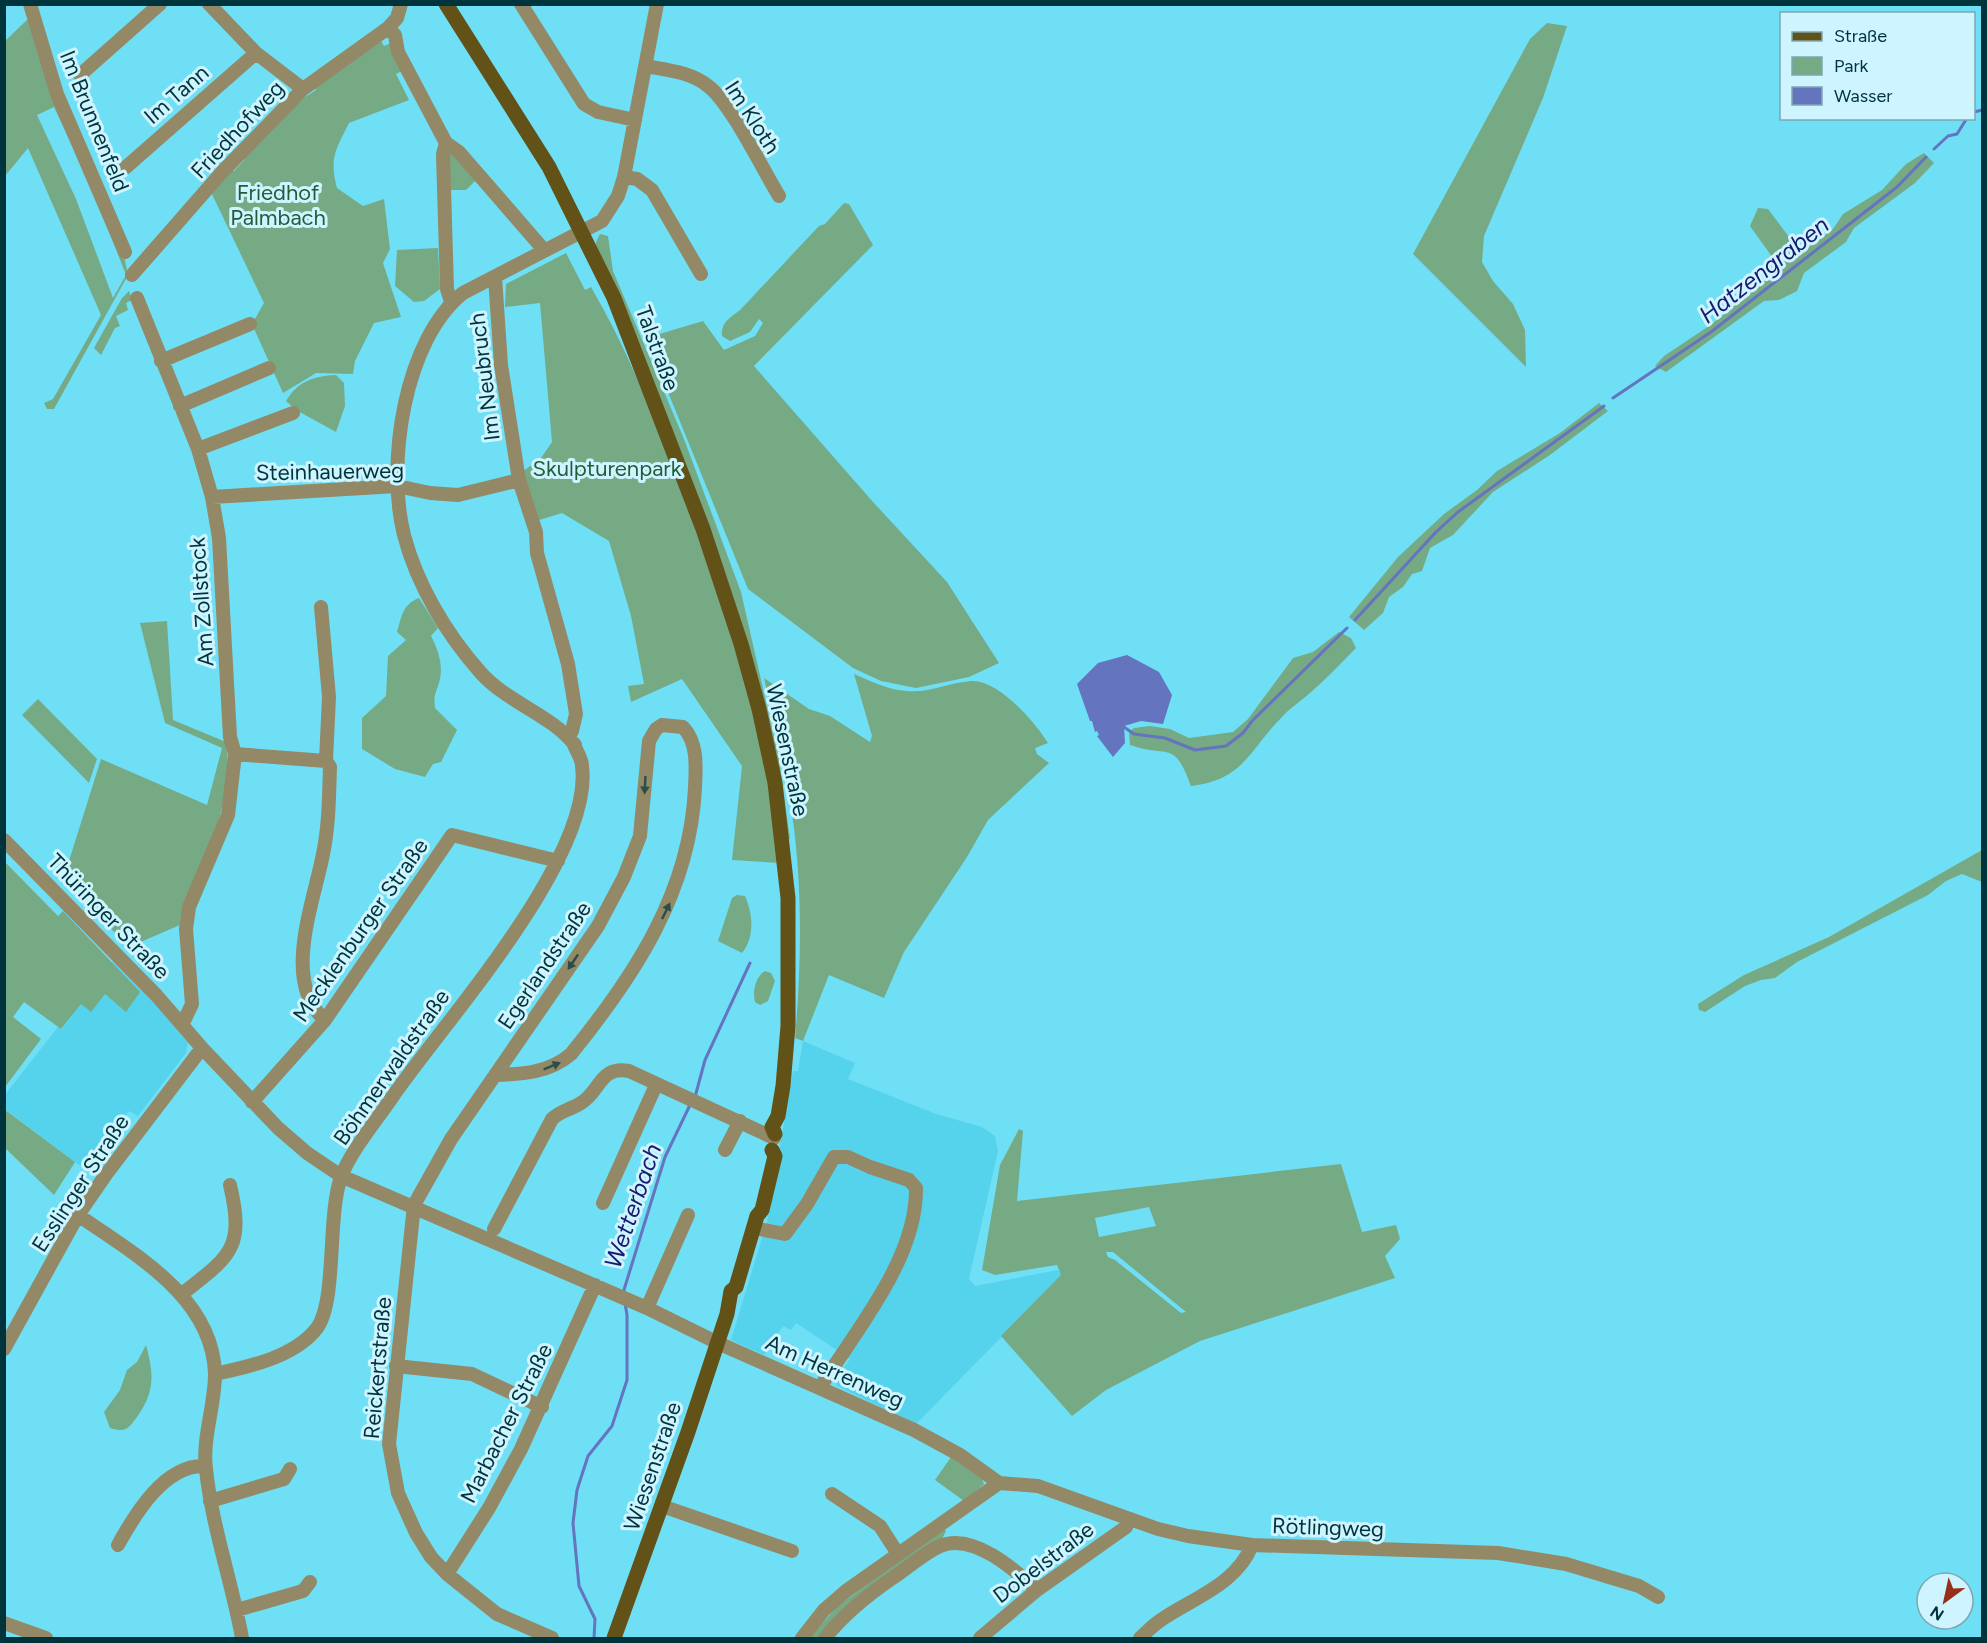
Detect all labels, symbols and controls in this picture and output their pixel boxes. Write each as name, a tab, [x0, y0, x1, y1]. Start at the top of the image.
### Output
legend	[1780, 12, 1975, 120]
text: Straße	[1834, 25, 1887, 47]
street label: Im Brunnenfeld	[54, 47, 135, 196]
text: Park	[1834, 55, 1869, 77]
street label: Im Tann	[139, 59, 214, 130]
street label: Friedhofweg	[185, 75, 290, 184]
street label: Im Kloth	[719, 76, 786, 159]
text: Wasser	[1834, 85, 1892, 107]
park label: Friedhof Palmbach	[230, 179, 326, 231]
water label: Hatzengraben	[1693, 210, 1834, 329]
street label: Talstraße	[630, 302, 685, 394]
street label: Im Neubruch	[463, 312, 506, 442]
park label: Skulpturenpark	[533, 455, 682, 482]
street label: Steinhauerweg	[256, 457, 404, 486]
street label: Am Zollstock	[183, 536, 219, 667]
street label: Wiesenstraße	[760, 682, 815, 819]
one-way arrow	[640, 775, 649, 794]
street label: Mecklenburger Straße	[287, 833, 434, 1027]
street label: Thüringer Straße	[42, 848, 175, 985]
street label: Egerlandstraße	[492, 896, 597, 1034]
one-way arrow	[661, 902, 670, 919]
one-way arrow	[568, 954, 579, 970]
street label: Böhmerwaldstraße	[328, 984, 455, 1150]
one-way arrow	[544, 1061, 562, 1071]
street label: Esslinger Straße	[26, 1109, 135, 1257]
water label: Wetterbach	[598, 1140, 667, 1272]
street label: Reickertstraße	[358, 1296, 397, 1440]
street label: Am Herrenweg	[761, 1329, 908, 1414]
street label: Marbacher Straße	[455, 1339, 558, 1507]
street label: Wiesenstraße	[618, 1398, 687, 1534]
street label: Rötlingweg	[1272, 1512, 1384, 1543]
street label: Dobelstraße	[988, 1516, 1099, 1609]
north arrow	[1915, 1571, 1975, 1631]
text: N	[1927, 1602, 1947, 1624]

